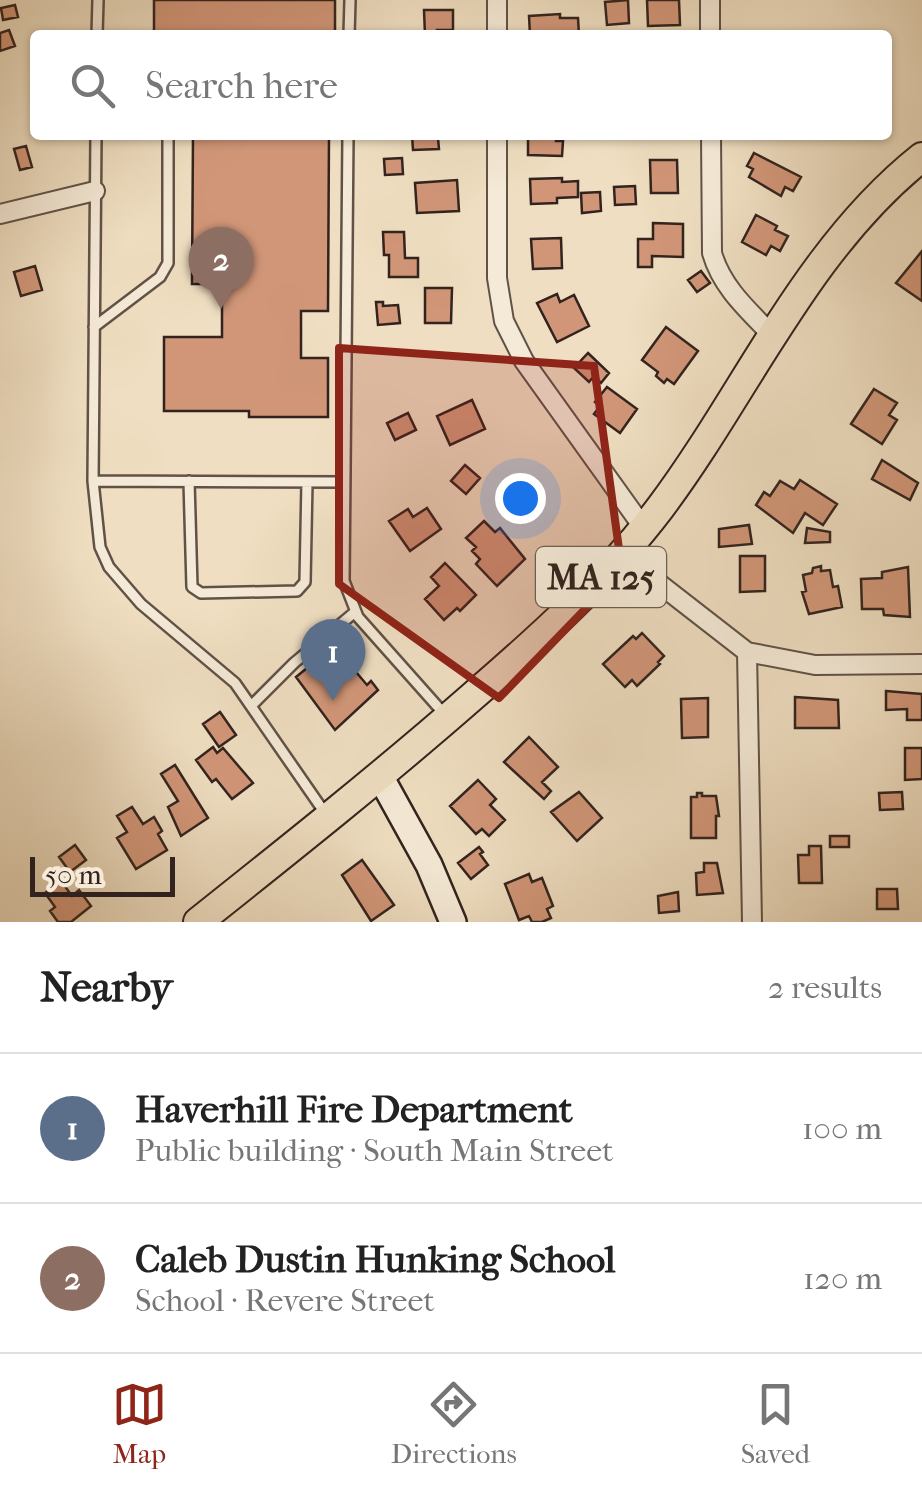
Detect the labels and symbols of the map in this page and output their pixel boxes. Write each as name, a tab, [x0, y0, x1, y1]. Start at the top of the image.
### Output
pin: 2	[188, 226, 254, 309]
your location	[495, 473, 546, 524]
road number: MA 125	[536, 547, 666, 607]
pin: 1	[300, 618, 366, 701]
scale bar	[30, 852, 175, 896]

